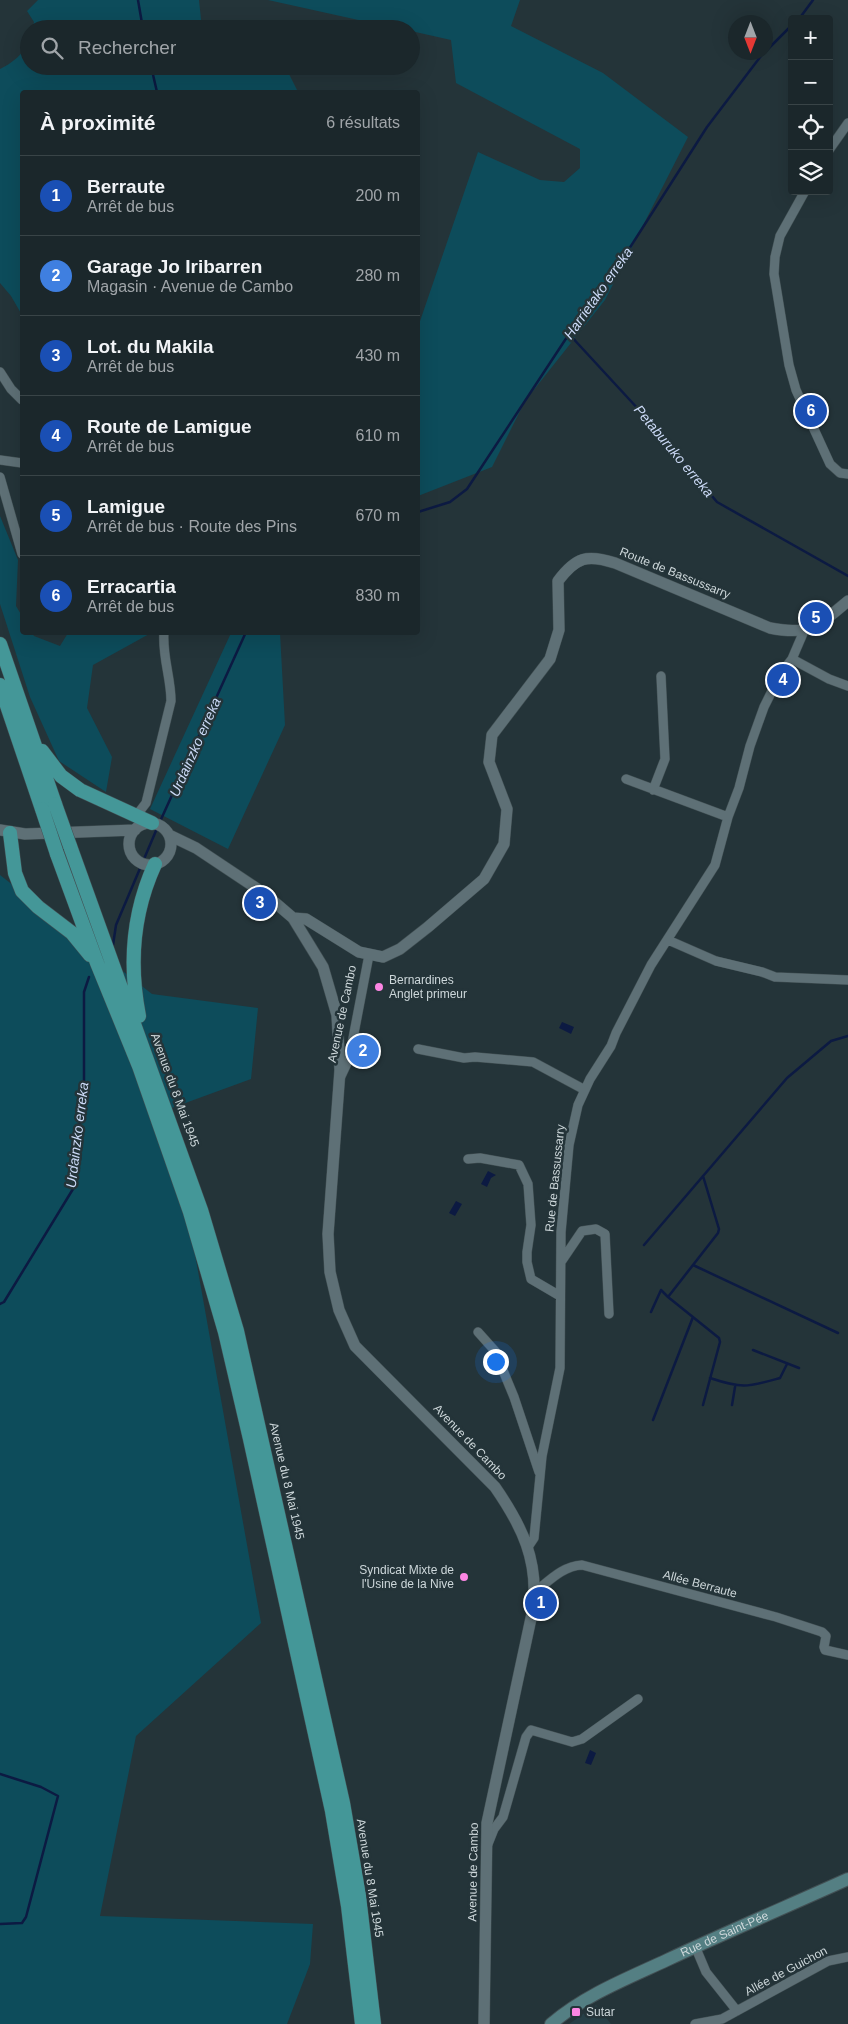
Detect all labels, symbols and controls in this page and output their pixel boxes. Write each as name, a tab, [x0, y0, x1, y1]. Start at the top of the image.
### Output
north arrow	[728, 15, 773, 60]
map controls	[788, 15, 833, 195]
button: +	[788, 15, 833, 60]
search box	[20, 20, 420, 75]
icon: search	[38, 34, 66, 62]
text: Rechercher	[78, 37, 176, 58]
button: −	[788, 60, 833, 105]
button: locate	[788, 105, 833, 150]
text: À proximité	[40, 111, 156, 134]
text: 6 résultats	[326, 114, 400, 131]
button: layers	[788, 150, 833, 195]
text: Berraute	[87, 176, 165, 197]
text: 1	[52, 187, 60, 204]
text: 200 m	[356, 187, 400, 204]
text: Arrêt de bus	[87, 198, 174, 215]
water label: Harrietako erreka	[560, 244, 636, 342]
text: Garage Jo Iribarren	[87, 256, 262, 277]
text: 2	[52, 267, 60, 284]
text: 280 m	[356, 267, 400, 284]
text: Magasin · Avenue de Cambo	[87, 278, 293, 295]
text: Lot. du Makila	[87, 336, 214, 357]
text: 3	[52, 347, 60, 364]
text: 430 m	[356, 347, 400, 364]
text: Arrêt de bus	[87, 358, 174, 375]
pin: 6	[795, 392, 827, 430]
water label: Petaburuko erreka	[631, 402, 717, 500]
text: Route de Lamigue	[87, 416, 252, 437]
text: 4	[52, 427, 60, 444]
text: 610 m	[356, 427, 400, 444]
text: Arrêt de bus	[87, 438, 174, 455]
text: Lamigue	[87, 496, 165, 517]
text: 5	[52, 507, 60, 524]
text: 670 m	[356, 507, 400, 524]
text: Arrêt de bus · Route des Pins	[87, 518, 297, 535]
street label: Route de Bassussarry	[618, 544, 732, 602]
text: Erracartia	[87, 576, 176, 597]
text: 6	[52, 587, 60, 604]
text: 830 m	[356, 587, 400, 604]
text: Arrêt de bus	[87, 598, 174, 615]
pin: 5	[800, 599, 832, 637]
pin: 4	[767, 661, 799, 699]
water label: Urdainzko erreka	[166, 695, 224, 799]
pin: 3	[244, 884, 276, 922]
street label: Avenue de Cambo	[325, 964, 359, 1064]
place label: Bernardines Anglet primeur	[389, 973, 467, 1001]
marker: Bernardines Anglet primeur	[373, 981, 385, 993]
street label: Avenue du 8 Mai 1945	[148, 1031, 202, 1149]
pin: 2	[347, 1032, 379, 1070]
water label: Urdainzko erreka	[63, 1081, 91, 1189]
street label: Rue de Bassussarry	[542, 1124, 568, 1232]
your location	[483, 1349, 509, 1375]
street label: Avenue de Cambo	[431, 1401, 510, 1483]
street label: Avenue du 8 Mai 1945	[267, 1421, 307, 1541]
place label: Syndicat Mixte de l'Usine de la Nive	[359, 1563, 454, 1591]
street label: Allée Berraute	[661, 1567, 739, 1601]
marker: Syndicat Mixte de l'Usine de la Nive	[458, 1571, 470, 1583]
pin: 1	[525, 1584, 557, 1622]
street label: Avenue du 8 Mai 1945	[354, 1818, 386, 1939]
street label: Avenue de Cambo	[465, 1822, 481, 1922]
street label: Rue de Saint-Pée	[678, 1908, 771, 1960]
street label: Allée de Guichon	[742, 1943, 830, 1999]
place label: Sutar	[586, 2005, 615, 2019]
marker: Sutar	[570, 2006, 582, 2018]

